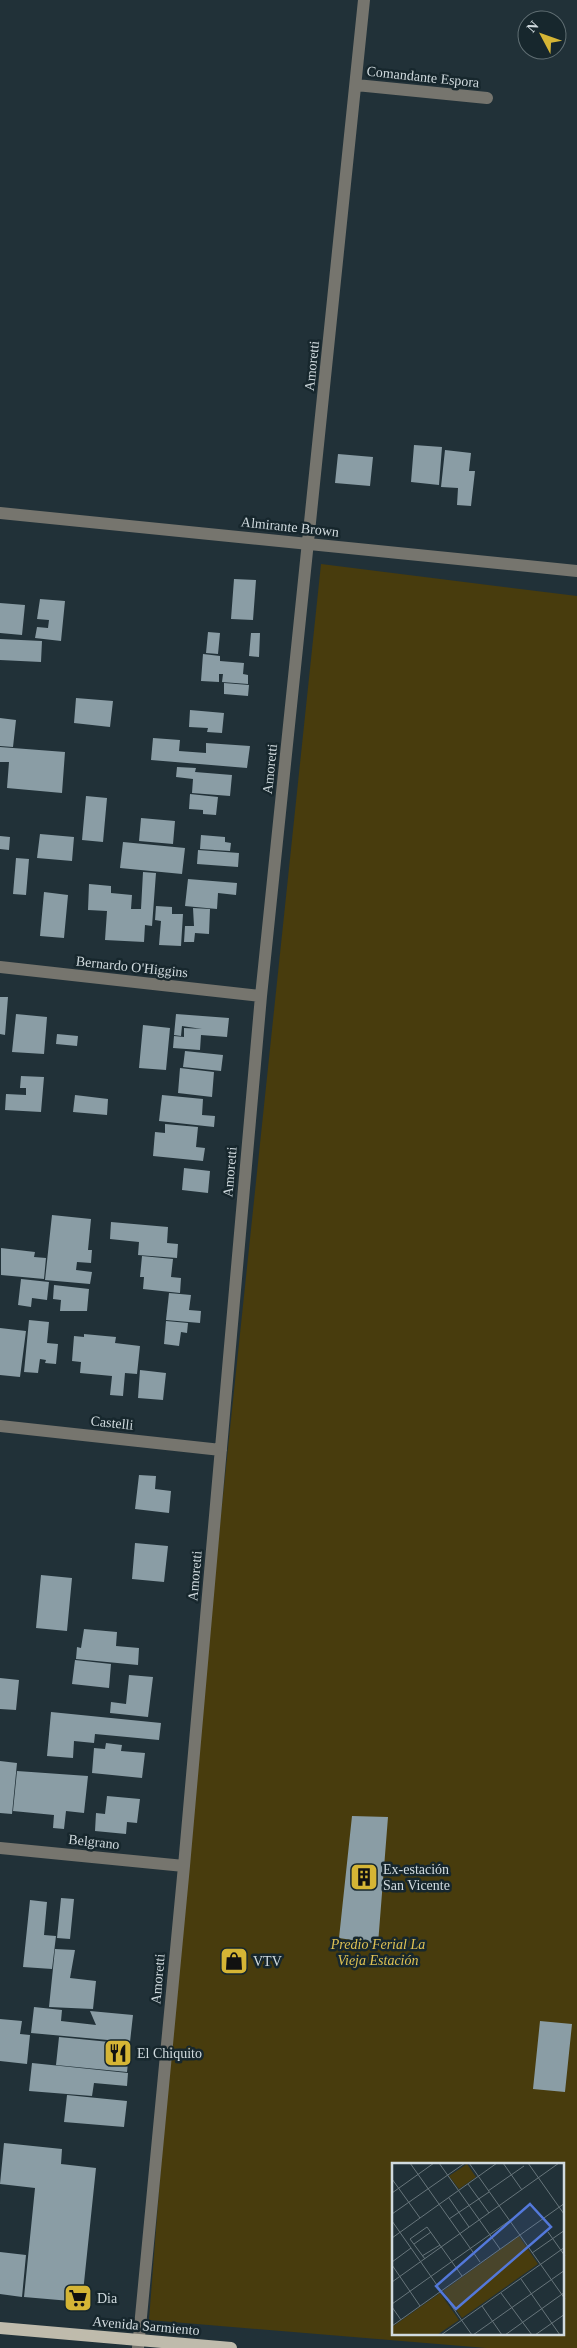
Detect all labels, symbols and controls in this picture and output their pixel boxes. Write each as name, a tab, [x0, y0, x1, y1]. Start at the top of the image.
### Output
north arrow	[517, 10, 567, 60]
text: N	[524, 18, 542, 36]
street label: Comandante Espora	[366, 64, 481, 90]
street label: Amoretti	[302, 340, 322, 392]
street label: Almirante Brown	[240, 514, 340, 540]
street label: Amoretti	[260, 743, 280, 795]
street label: Bernardo O'Higgins	[75, 954, 189, 980]
street label: Amoretti	[220, 1146, 240, 1198]
street label: Castelli	[90, 1413, 134, 1433]
street label: Amoretti	[185, 1550, 205, 1602]
street label: Belgrano	[68, 1832, 120, 1852]
building icon: Ex-estación San Vicente	[349, 1862, 379, 1892]
place label: Ex-estación San Vicente	[383, 1862, 450, 1893]
park label: Predio Ferial La Vieja Estación	[330, 1937, 425, 1968]
shop icon: VTV	[219, 1946, 249, 1976]
street label: Amoretti	[148, 1953, 168, 2005]
place label: VTV	[253, 1954, 282, 1969]
restaurant icon: El Chiquito	[103, 2038, 133, 2068]
place label: El Chiquito	[137, 2046, 202, 2061]
inset map	[392, 2163, 564, 2336]
supermarket icon: Dia	[63, 2283, 93, 2313]
place label: Dia	[97, 2291, 118, 2306]
street label: Avenida Sarmiento	[92, 2314, 200, 2338]

